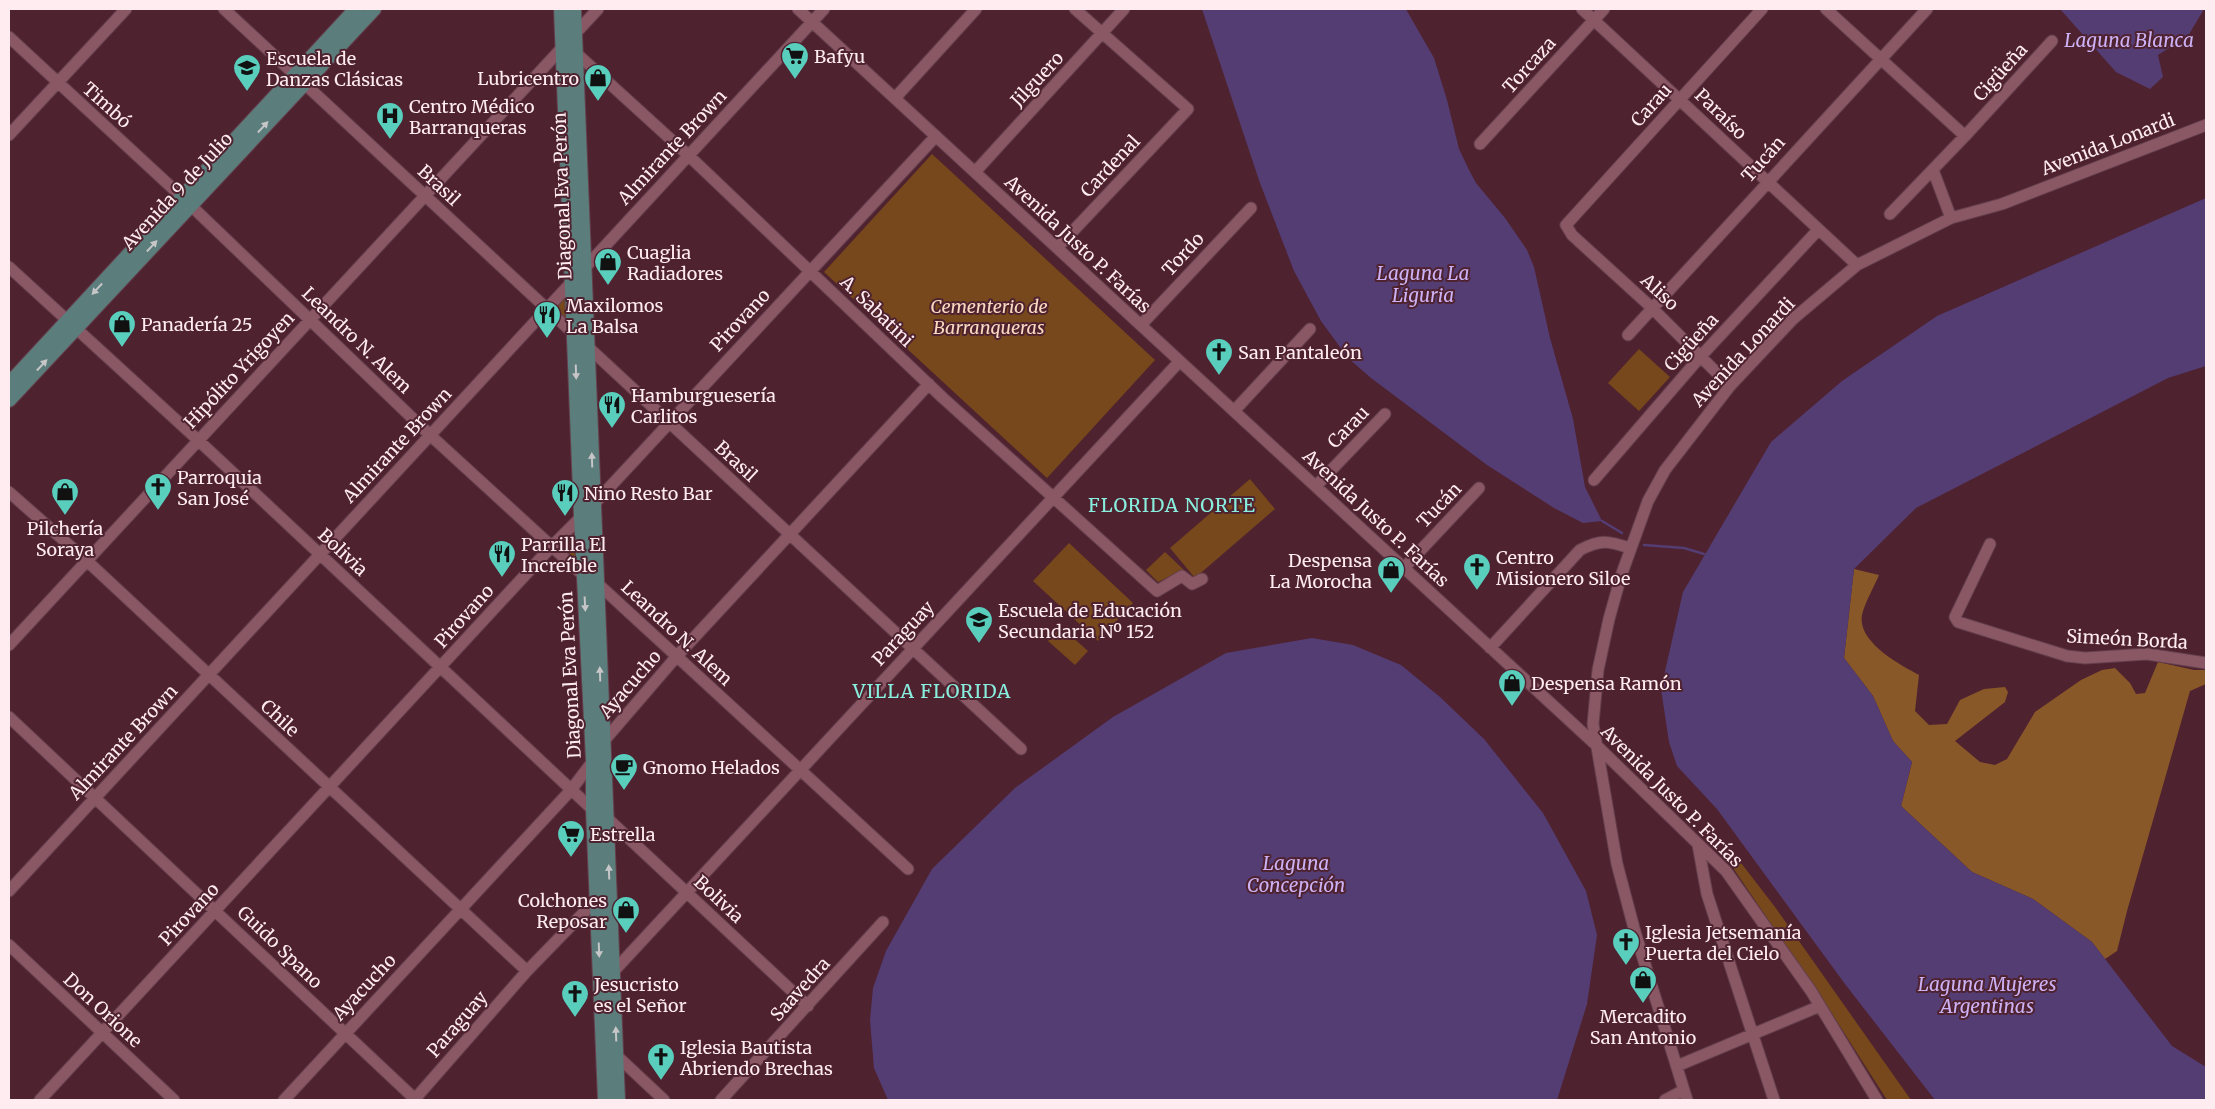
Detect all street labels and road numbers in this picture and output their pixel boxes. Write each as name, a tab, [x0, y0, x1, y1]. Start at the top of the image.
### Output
street label: Torcaza	[1498, 32, 1561, 98]
street label: Cigüeña	[1968, 38, 2032, 106]
street label: Jilguero	[1005, 47, 1068, 112]
street label: Timbó	[78, 77, 136, 133]
street label: Carau	[1626, 79, 1676, 131]
street label: Paraíso	[1690, 84, 1752, 144]
street label: Almirante Brown	[612, 85, 731, 210]
street label: Avenida Lonardi	[2037, 108, 2178, 180]
street label: Diagonal Eva Perón	[548, 112, 576, 280]
street label: Avenida 9 de Julio	[116, 127, 237, 255]
street label: Cardenal	[1075, 130, 1145, 202]
street label: Tucán	[1736, 131, 1790, 187]
street label: Brasil	[413, 160, 465, 211]
street label: Avenida Justo P. Farías	[999, 170, 1156, 318]
street label: Tordo	[1157, 227, 1209, 281]
street label: Aliso	[1635, 268, 1684, 315]
street label: A. Sabatini	[835, 270, 919, 352]
street label: Leandro N. Alem	[297, 282, 417, 398]
street label: Pirovano	[705, 284, 775, 356]
street label: Avenida Lonardi	[1686, 292, 1800, 412]
street label: Hipólito Yrigoyen	[179, 307, 299, 433]
street label: Cigüeña	[1659, 308, 1723, 376]
street label: Almirante Brown	[337, 383, 456, 508]
street label: Carau	[1322, 401, 1374, 453]
street label: Brasil	[710, 436, 762, 487]
street label: Avenida Justo P. Farías	[1297, 444, 1454, 592]
street label: Tucán	[1412, 477, 1466, 533]
street label: Bolivia	[313, 523, 373, 581]
street label: Leandro N. Alem	[617, 576, 737, 690]
street label: Pirovano	[430, 579, 498, 653]
street label: Diagonal Eva Perón	[554, 591, 586, 759]
street label: Paraguay	[867, 595, 939, 670]
street label: Simeón Borda	[2066, 624, 2189, 654]
street label: Ayacucho	[593, 645, 666, 724]
street label: Almirante Brown	[63, 680, 182, 805]
street label: Chile	[256, 694, 304, 742]
street label: Avenida Justo P. Farías	[1595, 719, 1748, 872]
street label: Bolivia	[689, 870, 749, 928]
street label: Pirovano	[154, 878, 224, 950]
street label: Guido Spano	[233, 901, 327, 993]
street label: Ayacucho	[327, 949, 401, 1026]
street label: Saavedra	[765, 952, 835, 1026]
street label: Don Orione	[59, 968, 147, 1052]
street label: Paraguay	[422, 986, 492, 1062]

